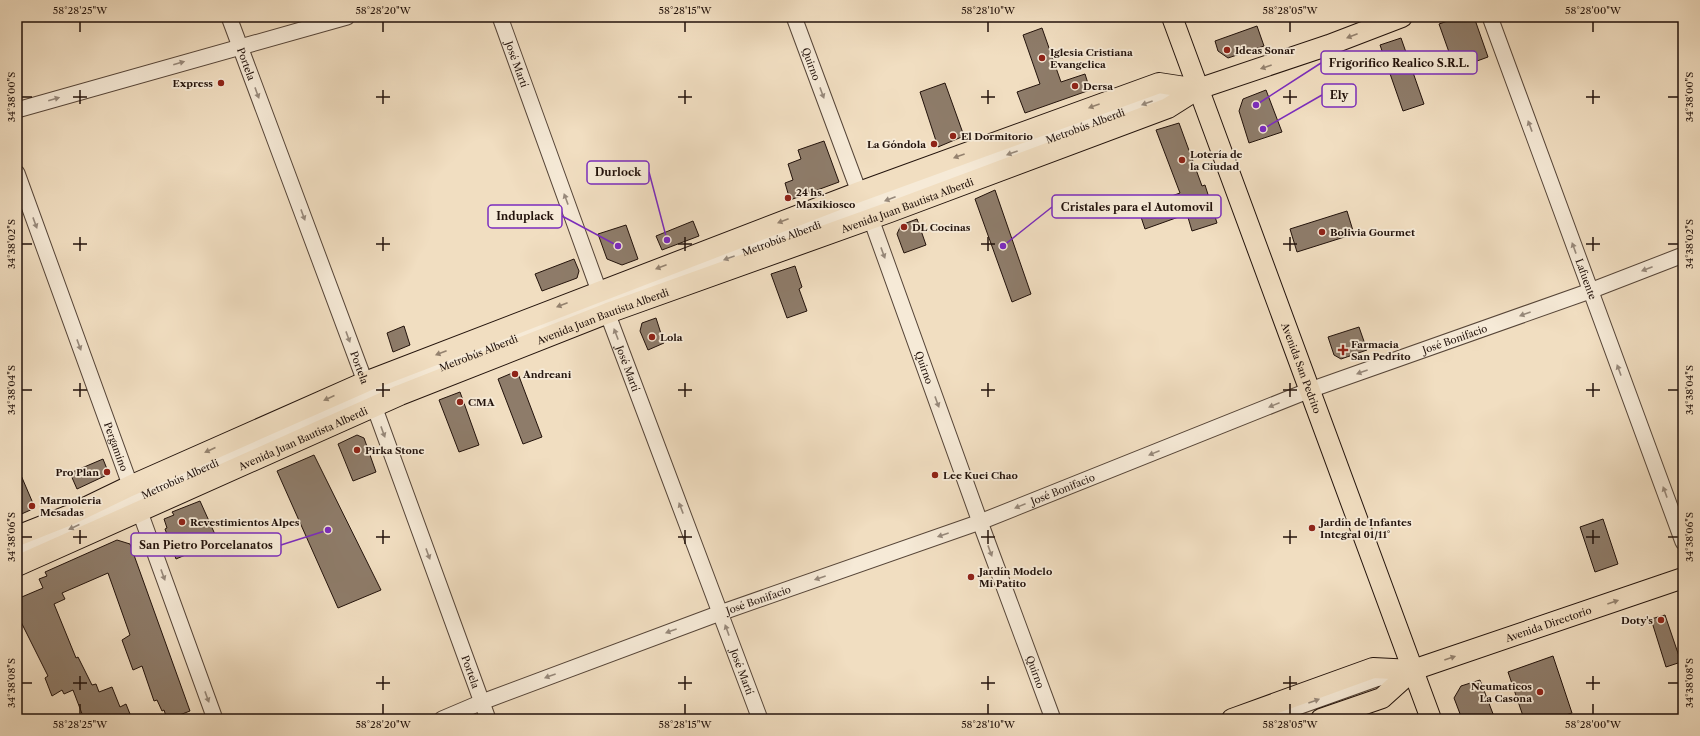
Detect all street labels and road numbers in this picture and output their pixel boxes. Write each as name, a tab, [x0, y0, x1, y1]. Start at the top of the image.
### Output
street label: José Martí	[502, 37, 531, 89]
street label: Portela	[234, 46, 258, 83]
street label: Quirno	[799, 46, 823, 82]
street label: Metrobús Alberdi	[1044, 106, 1127, 147]
street label: Avenida Juan Bautista Alberdi	[838, 175, 975, 236]
street label: Metrobús Alberdi	[740, 218, 823, 259]
street label: Lafuente	[1572, 257, 1599, 302]
street label: Avenida Juan Bautista Alberdi	[534, 286, 671, 348]
street label: Avenida San Pedrito	[1278, 320, 1324, 415]
street label: José Bonifacio	[1419, 322, 1489, 357]
street label: Metrobús Alberdi	[437, 332, 520, 374]
street label: José Martí	[612, 342, 642, 393]
street label: Portela	[347, 349, 372, 387]
street label: Quirno	[912, 349, 936, 386]
street label: Avenida Juan Bautista Alberdi	[235, 404, 370, 474]
street label: Pergamino	[101, 420, 131, 473]
street label: Metrobús Alberdi	[139, 456, 221, 502]
street label: José Bonifacio	[1027, 471, 1097, 509]
street label: José Bonifacio	[722, 583, 793, 618]
street label: Avenida Directorio	[1503, 604, 1593, 645]
street label: José Martí	[726, 645, 756, 697]
street label: Portela	[458, 654, 483, 691]
street label: Quirno	[1023, 654, 1047, 690]

